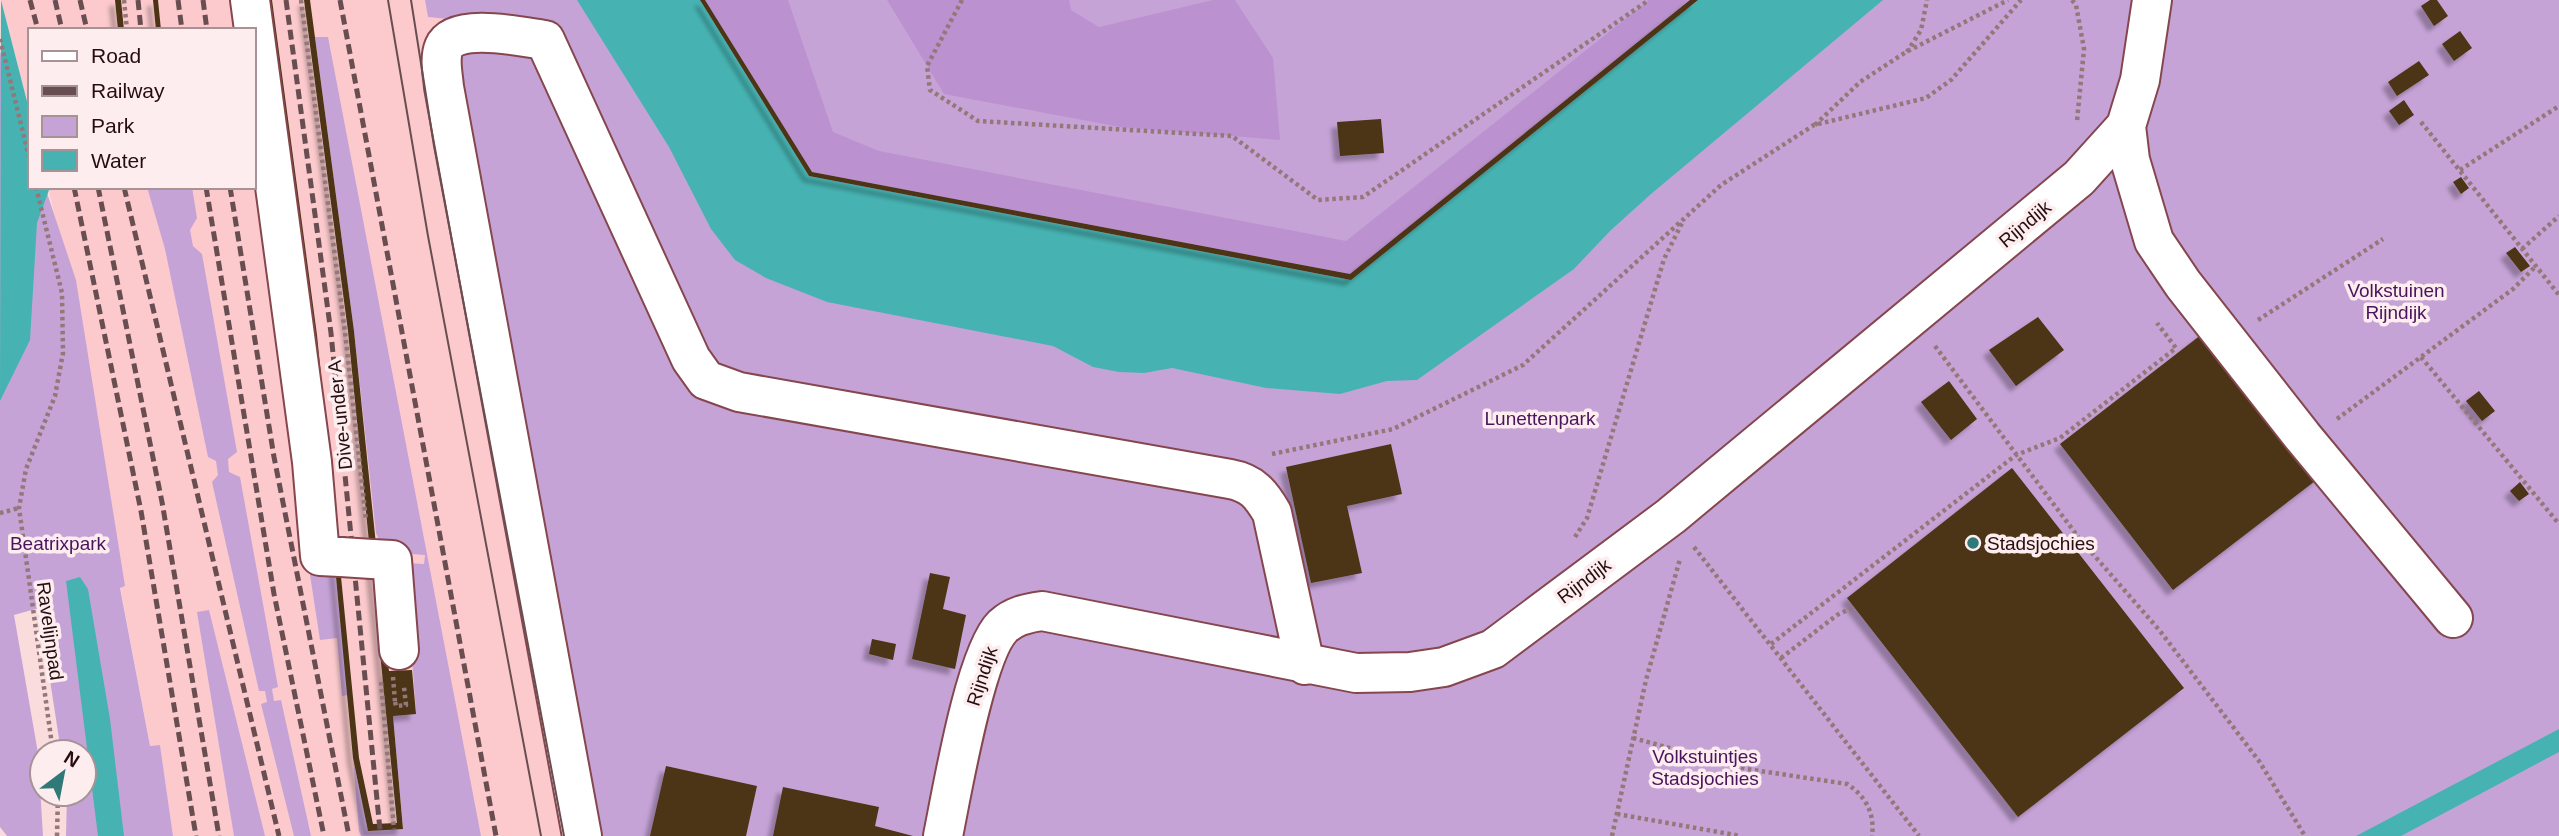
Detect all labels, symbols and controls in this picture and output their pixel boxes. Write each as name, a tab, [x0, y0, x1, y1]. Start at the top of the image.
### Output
legend	[28, 28, 256, 189]
text: Road	[91, 44, 141, 67]
text: Railway	[91, 79, 165, 102]
text: Park	[91, 114, 135, 137]
text: Water	[91, 149, 146, 172]
street label: Rijndijk	[1995, 196, 2056, 252]
park label: Volkstuinen Rijndijk	[2347, 280, 2445, 323]
street label: Dive-under A	[324, 359, 356, 471]
park label: Lunettenpark	[1485, 408, 1596, 429]
park label: Beatrixpark	[10, 533, 107, 554]
place label: Stadsjochies	[1987, 533, 2095, 554]
marker: Stadsjochies	[1965, 535, 1981, 551]
street label: Rijndijk	[1553, 554, 1615, 608]
street label: Ravelijnpad	[33, 580, 67, 682]
street label: Rijndijk	[963, 643, 1002, 708]
north arrow	[28, 738, 98, 808]
text: N	[60, 746, 83, 772]
park label: Volkstuintjes Stadsjochies	[1651, 746, 1759, 789]

